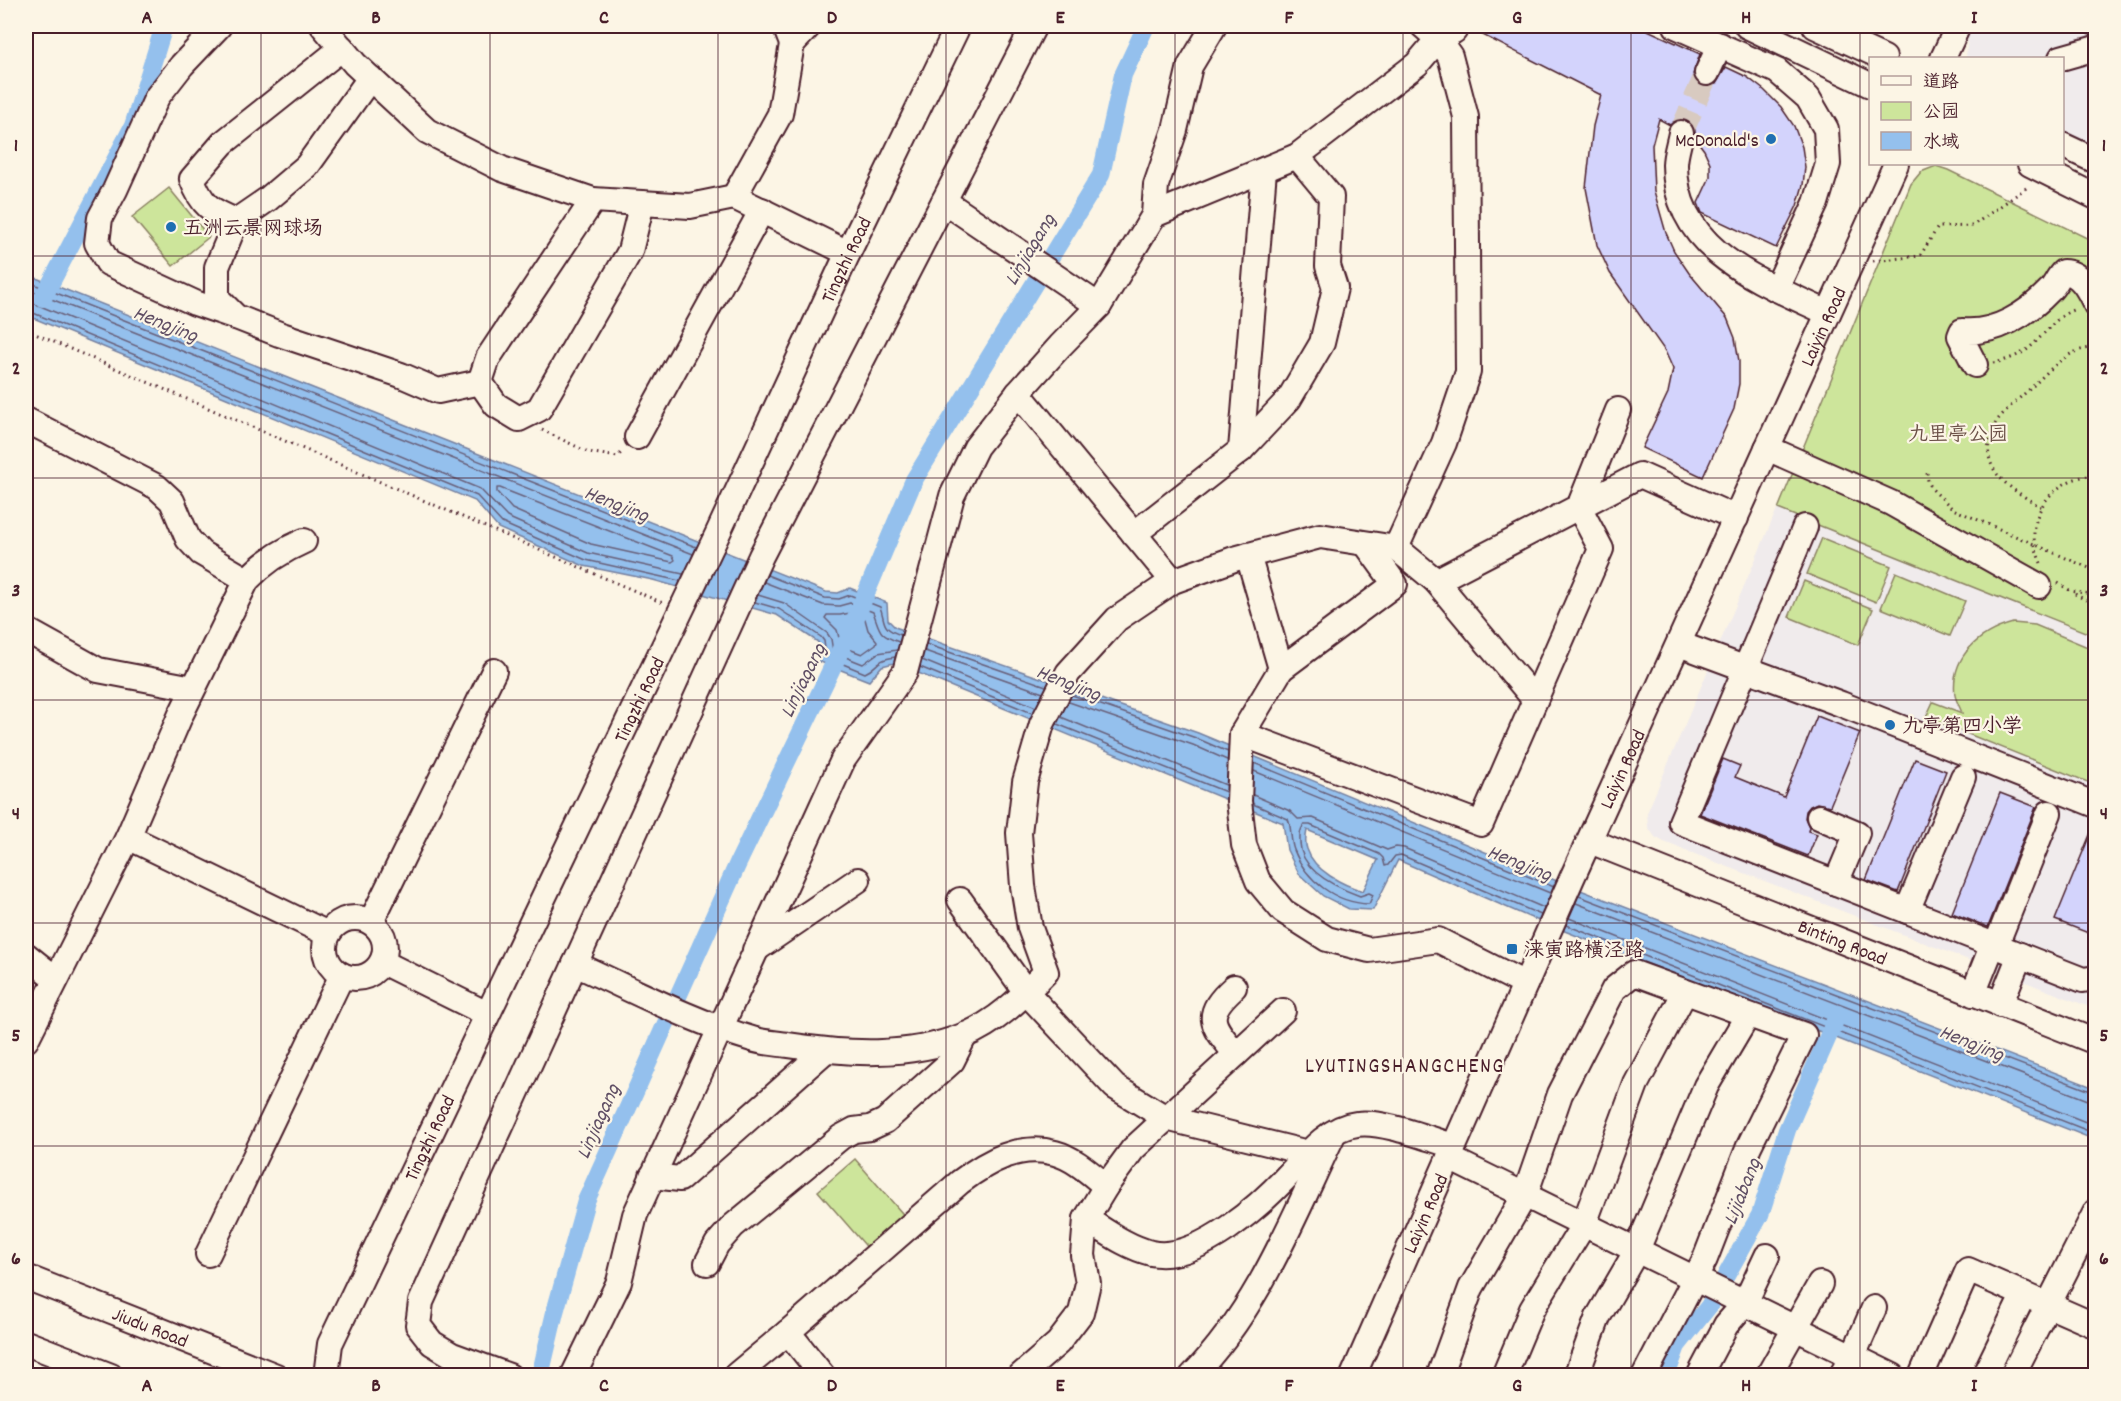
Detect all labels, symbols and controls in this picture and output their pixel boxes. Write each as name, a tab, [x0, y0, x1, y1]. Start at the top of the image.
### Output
text: A	[142, 5, 153, 33]
text: B	[371, 5, 381, 33]
text: C	[599, 5, 609, 33]
text: D	[827, 5, 838, 33]
text: E	[1055, 5, 1065, 33]
text: F	[1285, 5, 1295, 33]
text: G	[1512, 5, 1522, 33]
text: H	[1741, 5, 1751, 33]
text: I	[1971, 5, 1978, 33]
legend	[1869, 57, 2064, 165]
text: 道路	[1923, 71, 1959, 96]
text: 公园	[1923, 101, 1959, 126]
place label: McDonald's	[1675, 128, 1759, 156]
text: 水域	[1923, 131, 1959, 156]
marker: McDonald's	[1764, 132, 1778, 146]
text: 1	[14, 133, 18, 161]
text: 1	[2102, 133, 2106, 161]
water label: Linjiagang	[998, 208, 1065, 292]
street label: Tingzhi Road	[816, 213, 880, 308]
place label: 五洲云景网球场	[183, 216, 323, 244]
marker: 五洲云景网球场	[164, 220, 178, 234]
street label: Laiyin Road	[1795, 283, 1855, 372]
water label: Hengjing	[128, 299, 202, 353]
text: 2	[12, 356, 20, 384]
text: 2	[2100, 356, 2108, 384]
park label: 九里亭公园	[1908, 422, 2008, 450]
water label: Hengjing	[579, 479, 653, 533]
text: 3	[12, 578, 20, 606]
text: 3	[2100, 578, 2108, 606]
water label: Linjiagang	[774, 638, 836, 724]
street label: Tingzhi Road	[609, 653, 674, 748]
water label: Hengjing	[1031, 658, 1105, 712]
place label: 九亭第四小学	[1902, 714, 2022, 742]
marker: 九亭第四小学	[1883, 718, 1897, 732]
street label: Laiyin Road	[1594, 726, 1654, 814]
text: 4	[12, 801, 20, 829]
text: 4	[2100, 801, 2108, 829]
water label: Hengjing	[1482, 838, 1556, 892]
street label: Binting Road	[1793, 914, 1890, 974]
place label: 涞寅路横泾路	[1524, 938, 1645, 966]
marker: 涞寅路横泾路	[1505, 942, 1519, 956]
water label: Hengjing	[1934, 1018, 2008, 1072]
text: 5	[11, 1023, 21, 1051]
text: 5	[2099, 1023, 2109, 1051]
district label: LYUTINGSHANGCHENG	[1305, 1052, 1505, 1083]
water label: Linjiagang	[570, 1079, 630, 1165]
street label: Tingzhi Road	[399, 1091, 464, 1187]
water label: Lijiabang	[1717, 1154, 1771, 1230]
street label: Laiyin Road	[1398, 1170, 1457, 1258]
text: 6	[11, 1246, 21, 1274]
text: 6	[2099, 1246, 2109, 1274]
street label: Jiudu Road	[107, 1301, 192, 1357]
text: A	[142, 1373, 153, 1401]
text: B	[371, 1373, 381, 1401]
text: C	[599, 1373, 609, 1401]
text: D	[827, 1373, 838, 1401]
text: E	[1055, 1373, 1065, 1401]
text: F	[1285, 1373, 1295, 1401]
text: G	[1512, 1373, 1522, 1401]
text: H	[1741, 1373, 1751, 1401]
text: I	[1971, 1373, 1978, 1401]

